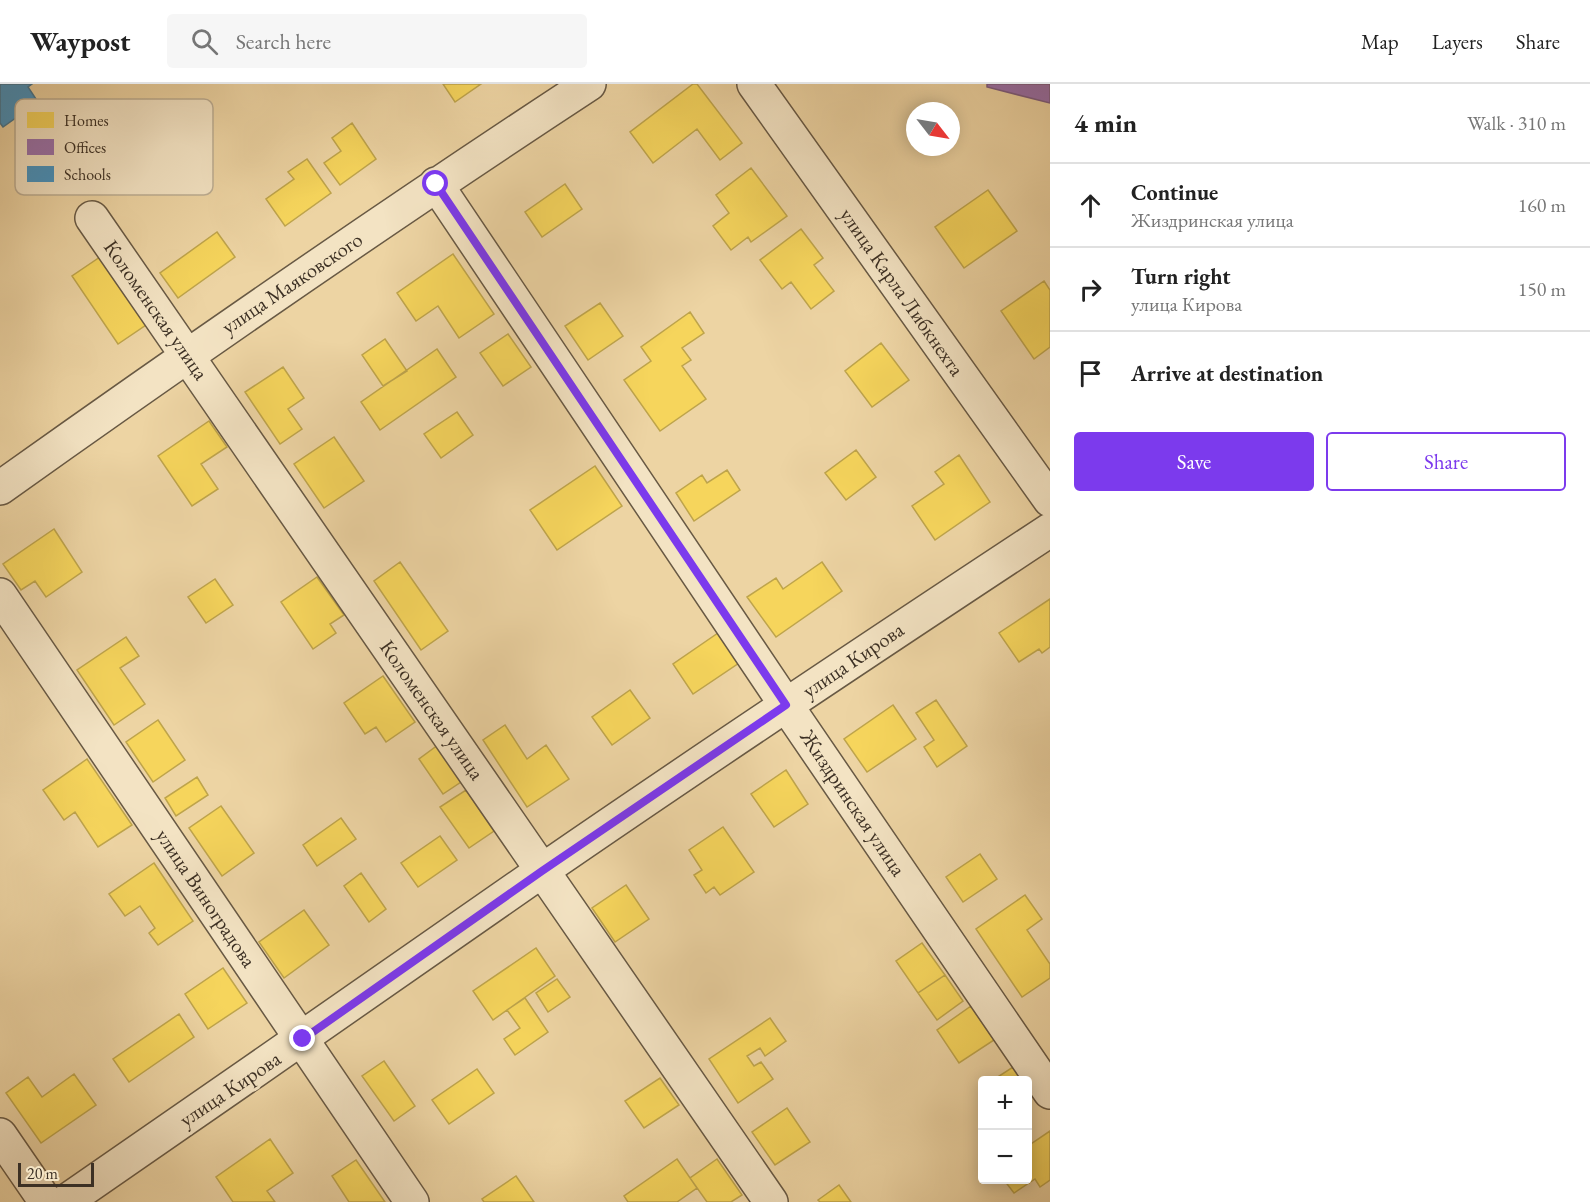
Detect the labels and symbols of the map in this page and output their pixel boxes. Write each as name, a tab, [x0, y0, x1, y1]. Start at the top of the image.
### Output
legend	[15, 99, 213, 195]
north arrow	[906, 102, 960, 156]
text: Homes	[64, 110, 109, 131]
text: Offices	[64, 137, 106, 158]
text: Schools	[64, 164, 111, 185]
route start	[422, 170, 448, 196]
street label: улица Карла Либкнехта	[834, 202, 971, 382]
street label: улица Маяковского	[216, 225, 367, 340]
street label: Коломенская улица	[98, 234, 215, 385]
street label: улица Кирова	[797, 615, 909, 703]
street label: Коломенская улица	[374, 634, 491, 785]
street label: Жиздринская улица	[794, 724, 913, 882]
street label: улица Виноградова	[150, 823, 263, 973]
route end	[289, 1025, 315, 1051]
street label: улица Кирова	[174, 1044, 286, 1132]
scale bar	[18, 1160, 94, 1188]

